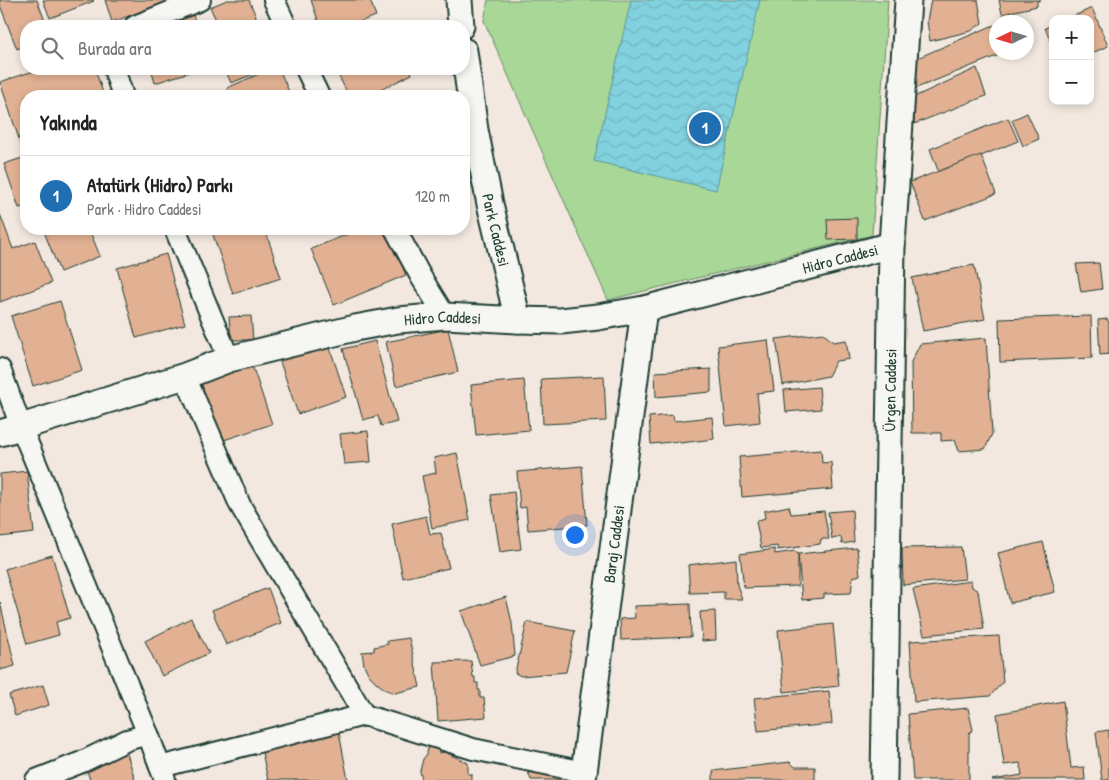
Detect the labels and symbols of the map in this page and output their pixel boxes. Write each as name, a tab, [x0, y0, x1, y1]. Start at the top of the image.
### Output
north arrow	[989, 15, 1034, 60]
pin: 1	[689, 109, 721, 147]
street label: Park Caddesi	[477, 192, 516, 269]
street label: Hidro Caddesi	[800, 238, 880, 279]
street label: Hidro Caddesi	[403, 305, 482, 330]
street label: Ürgen Caddesi	[878, 348, 901, 432]
street label: Baraj Caddesi	[598, 504, 629, 584]
your location	[562, 522, 588, 548]

